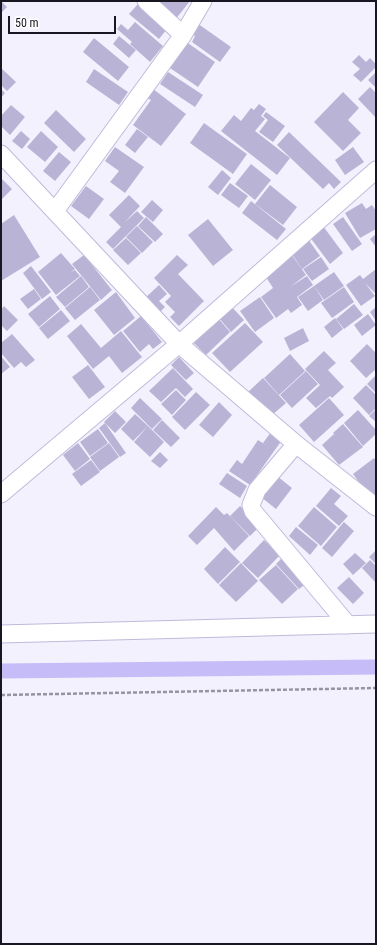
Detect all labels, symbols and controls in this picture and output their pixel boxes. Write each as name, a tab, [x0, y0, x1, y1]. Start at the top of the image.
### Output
scale bar	[10, 8, 118, 34]
text: 50 m	[15, 16, 39, 30]

